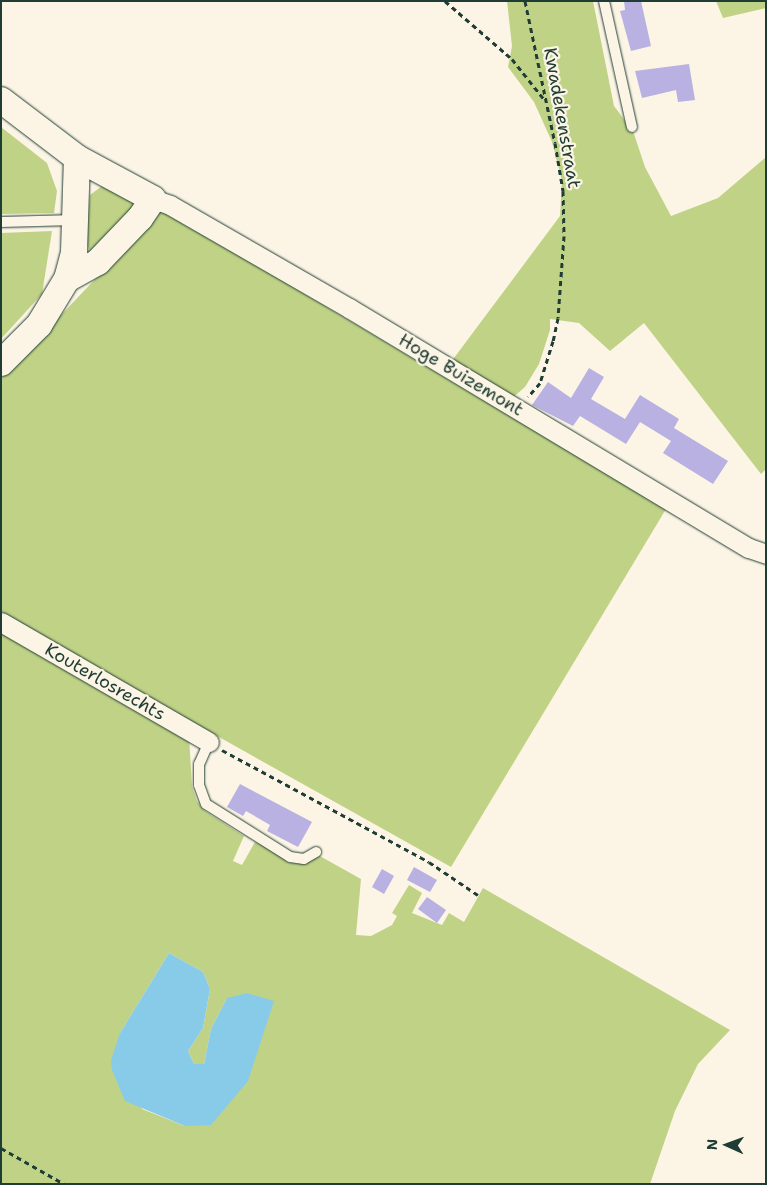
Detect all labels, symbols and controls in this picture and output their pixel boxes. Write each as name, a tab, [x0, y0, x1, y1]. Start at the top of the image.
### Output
street label: Kwadekenstraat	[539, 46, 585, 190]
street label: Hoge Buizemont	[395, 329, 527, 421]
street label: Kouterlosrechts	[41, 639, 169, 725]
north arrow	[702, 1120, 752, 1170]
text: N	[703, 1139, 721, 1150]

